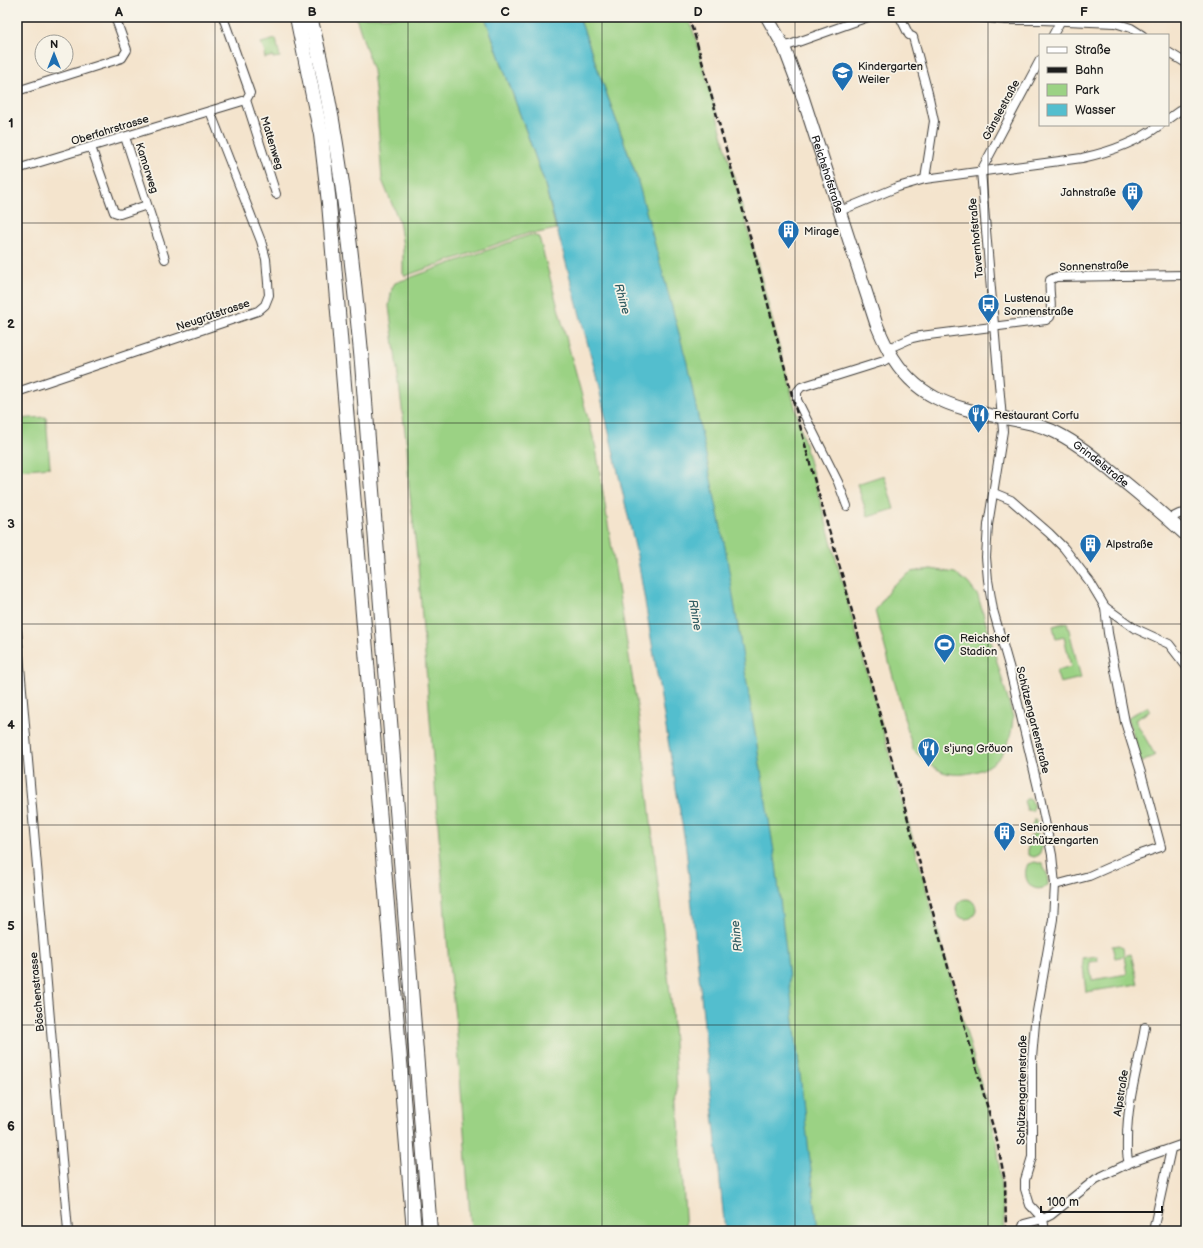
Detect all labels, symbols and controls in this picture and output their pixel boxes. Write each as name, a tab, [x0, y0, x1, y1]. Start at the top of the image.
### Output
text: A	[114, 4, 123, 20]
text: B	[307, 4, 317, 20]
text: C	[500, 4, 510, 20]
text: D	[693, 4, 703, 20]
text: E	[887, 4, 896, 20]
text: F	[1080, 4, 1088, 20]
north arrow	[34, 34, 74, 74]
legend	[1039, 34, 1169, 126]
text: N	[50, 38, 58, 51]
text: Straße	[1075, 43, 1111, 58]
school or university icon: Kindergarten Weiler	[830, 59, 856, 92]
place label: Kindergarten Weiler	[858, 60, 923, 86]
text: Bahn	[1075, 63, 1104, 78]
street label: Gänslestraße	[980, 77, 1023, 142]
text: Park	[1075, 83, 1099, 98]
text: Wasser	[1075, 103, 1116, 118]
street label: Oberfahrstrasse	[70, 112, 151, 148]
text: 1	[8, 115, 14, 131]
street label: Mattenweg	[258, 115, 286, 171]
street label: Reichshofstraße	[809, 134, 847, 215]
street label: Kamorweg	[133, 141, 161, 195]
building icon: Jahnstraße	[1119, 179, 1145, 212]
place label: Jahnstraße	[1061, 186, 1116, 199]
street label: Tavernhofstraße	[966, 197, 986, 279]
building icon: Mirage	[775, 218, 801, 251]
place label: Mirage	[804, 225, 839, 238]
street label: Sonnenstraße	[1059, 258, 1129, 274]
water label: Rhine	[611, 282, 633, 316]
bus stop icon: Lustenau Sonnenstraße	[976, 291, 1002, 324]
place label: Lustenau Sonnenstraße	[1004, 292, 1074, 318]
street label: Neugrütstrasse	[175, 296, 252, 334]
text: 2	[7, 316, 15, 332]
restaurant icon: Restaurant Corfu	[965, 402, 991, 435]
place label: Restaurant Corfu	[994, 409, 1079, 422]
street label: Grindelstraße	[1071, 438, 1132, 490]
text: 3	[7, 516, 15, 532]
building icon: Alpstraße	[1078, 531, 1104, 564]
place label: Alpstraße	[1106, 538, 1153, 551]
water label: Rhine	[685, 598, 705, 632]
sports icon: Reichshof Stadion	[931, 631, 957, 664]
place label: Reichshof Stadion	[960, 632, 1011, 658]
street label: Schützengartenstraße	[1013, 665, 1053, 775]
text: 4	[7, 717, 15, 733]
restaurant icon: s'jung Gröuon	[915, 735, 941, 768]
place label: s'jung Gröuon	[944, 742, 1013, 755]
building icon: Seniorenhaus Schützengarten	[991, 820, 1017, 853]
place label: Seniorenhaus Schützengarten	[1020, 821, 1098, 847]
text: 5	[7, 918, 15, 934]
water label: Rhine	[728, 920, 746, 952]
street label: Böschenstrasse	[27, 951, 47, 1032]
street label: Schützengartenstraße	[1015, 1035, 1029, 1145]
street label: Alpstraße	[1111, 1068, 1131, 1117]
text: 6	[7, 1118, 15, 1134]
scale bar	[1041, 1188, 1162, 1214]
text: 100 m	[1047, 1195, 1079, 1210]

